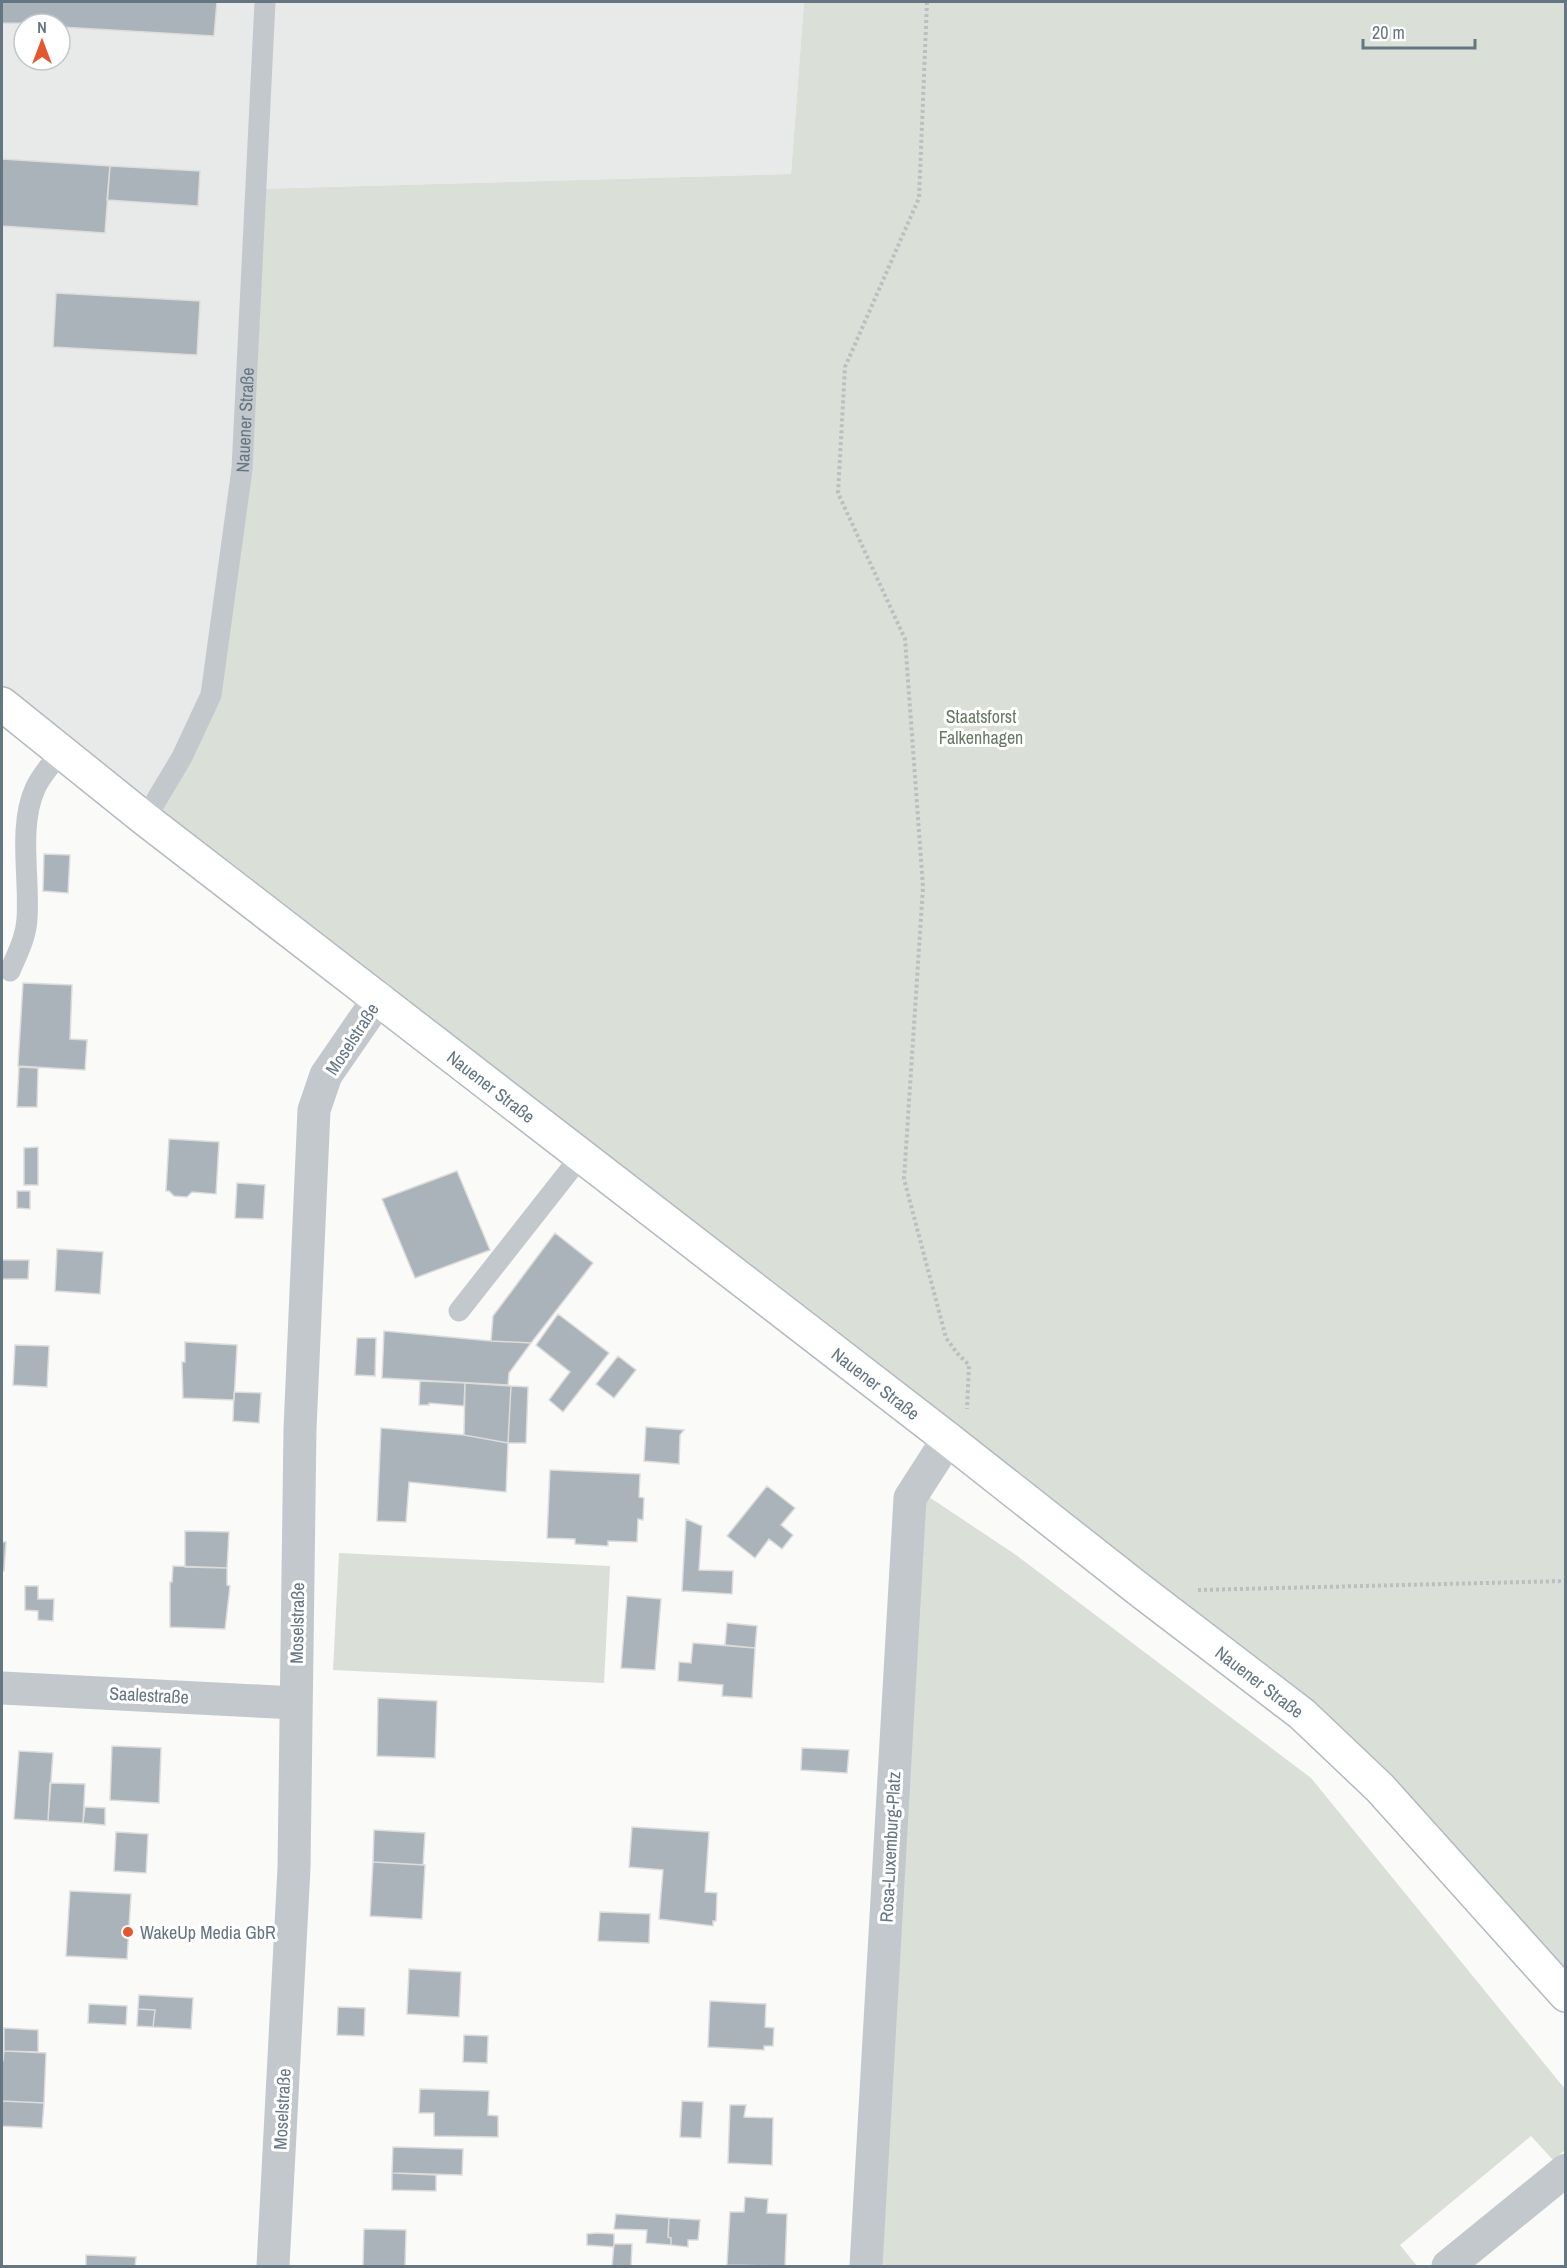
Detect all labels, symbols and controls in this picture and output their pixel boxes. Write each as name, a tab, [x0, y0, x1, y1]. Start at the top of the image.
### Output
north arrow	[12, 12, 72, 72]
scale bar	[1363, 12, 1476, 50]
text: N	[37, 16, 47, 38]
text: 20 m	[1372, 20, 1405, 45]
street label: Nauener Straße	[229, 367, 259, 473]
park label: Staatsforst Falkenhagen	[939, 704, 1023, 750]
street label: Moselstraße	[319, 998, 385, 1080]
street label: Nauener Straße	[442, 1044, 541, 1128]
street label: Nauener Straße	[827, 1341, 925, 1425]
street label: Moselstraße	[284, 1582, 310, 1664]
street label: Nauener Straße	[1210, 1640, 1309, 1724]
street label: Saalestraße	[109, 1680, 189, 1710]
street label: Rosa-Luxemburg-Platz	[874, 1771, 906, 1923]
place label: WakeUp Media GbR	[140, 1920, 276, 1945]
marker: WakeUp Media GbR	[121, 1925, 135, 1939]
street label: Moselstraße	[267, 2068, 297, 2150]

